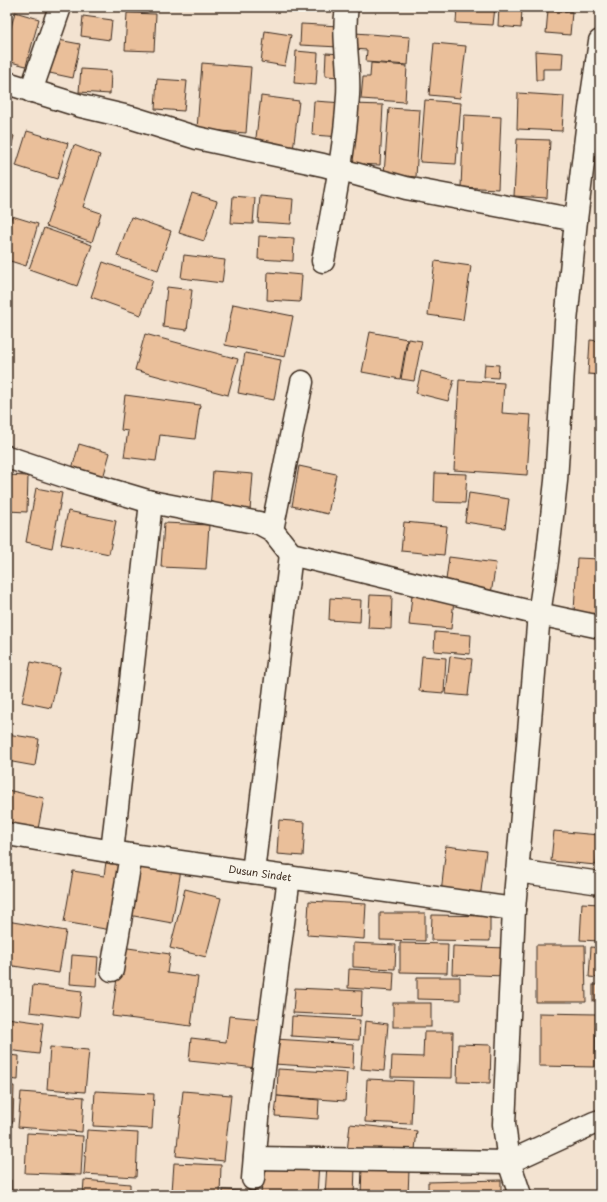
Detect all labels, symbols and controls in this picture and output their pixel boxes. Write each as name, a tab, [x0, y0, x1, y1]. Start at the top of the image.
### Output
street label: Dusun Sindet	[228, 861, 292, 884]

